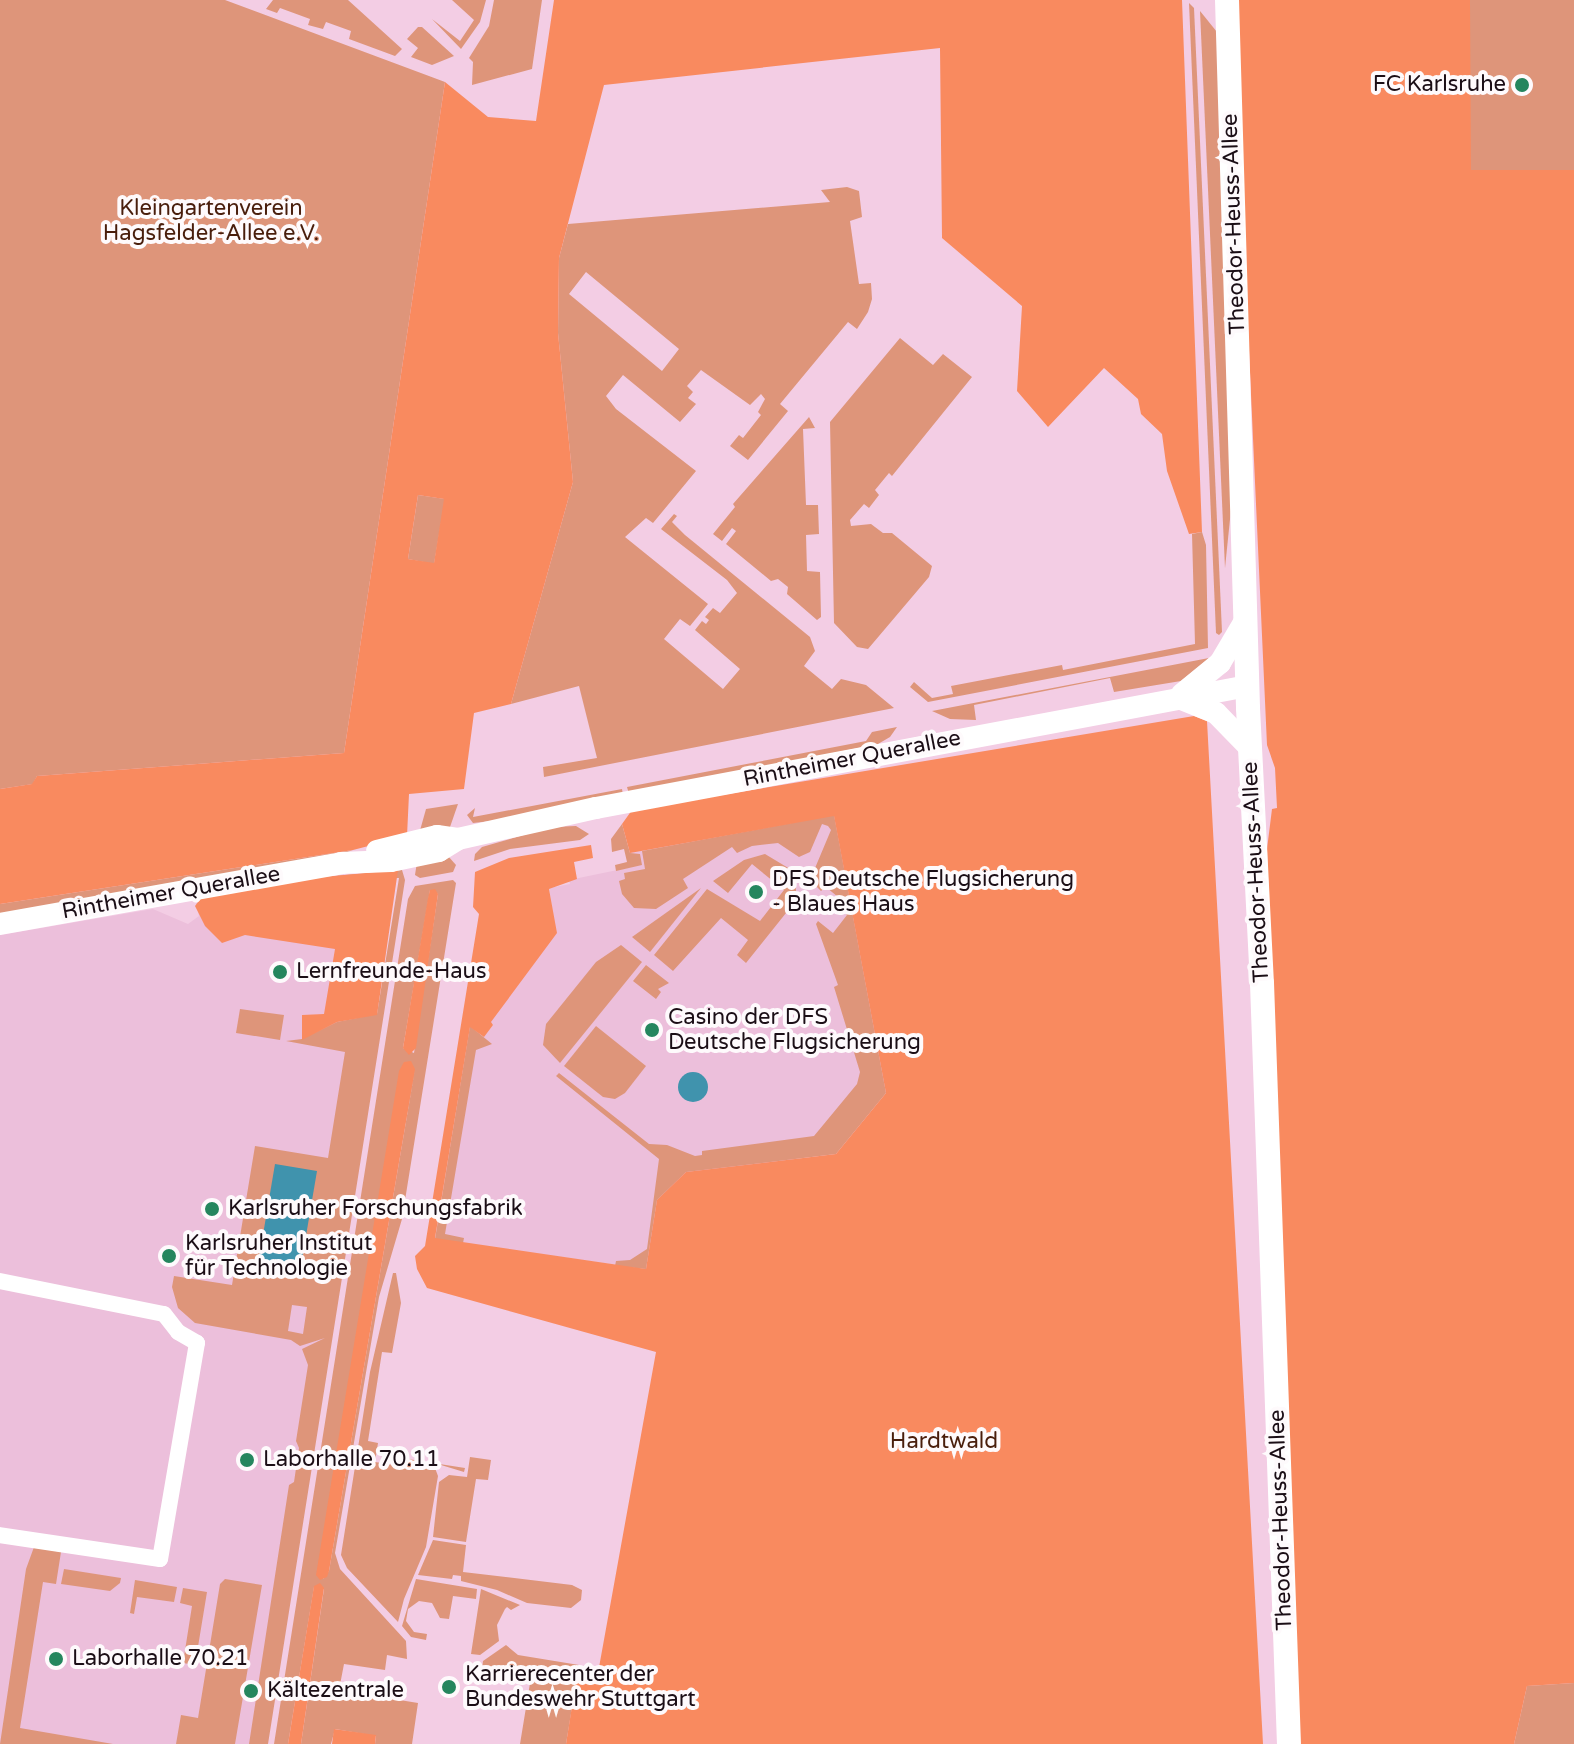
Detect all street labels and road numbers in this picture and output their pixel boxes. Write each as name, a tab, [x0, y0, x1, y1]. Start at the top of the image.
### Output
street label: Theodor-Heuss-Allee	[1217, 113, 1251, 335]
street label: Rintheimer Querallee	[741, 725, 963, 793]
street label: Theodor-Heuss-Allee	[1237, 761, 1275, 983]
street label: Rintheimer Querallee	[60, 861, 282, 925]
street label: Theodor-Heuss-Allee	[1264, 1409, 1298, 1631]

